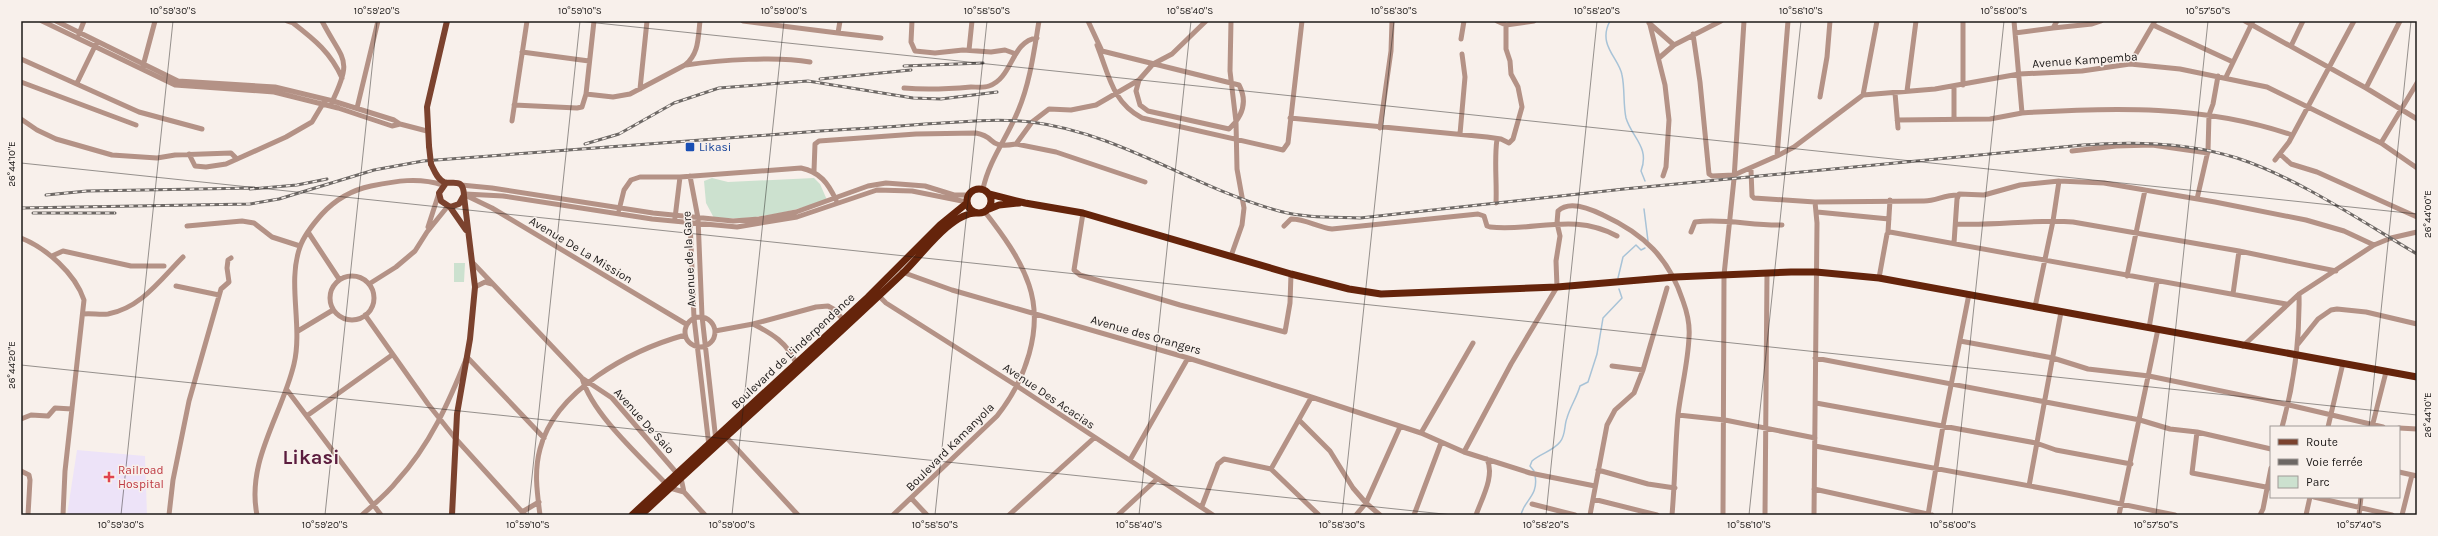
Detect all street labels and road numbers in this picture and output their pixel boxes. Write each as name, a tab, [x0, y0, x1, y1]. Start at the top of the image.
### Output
street label: Avenue Kampemba	[2032, 49, 2138, 71]
street label: Avenue de la Gare	[679, 211, 699, 307]
street label: Avenue De La Mission	[527, 214, 635, 286]
street label: Boulevard de L'inderpendance	[729, 290, 857, 412]
street label: Avenue des Orangers	[1089, 313, 1203, 357]
street label: Avenue Des Acacias	[1000, 360, 1098, 432]
street label: Avenue De Saio	[611, 385, 677, 457]
street label: Boulevard Kamanyola	[903, 400, 997, 494]

